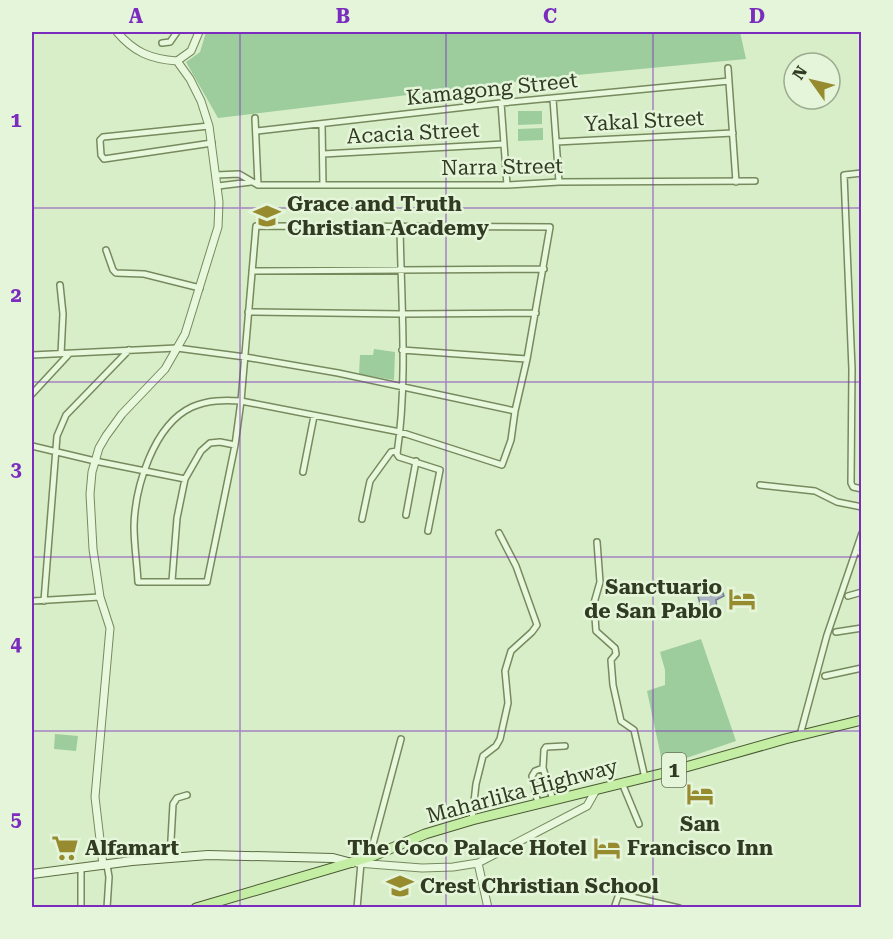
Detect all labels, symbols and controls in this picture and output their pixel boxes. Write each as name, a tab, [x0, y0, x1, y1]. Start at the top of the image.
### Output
text: A	[129, 4, 144, 28]
text: B	[336, 4, 350, 28]
text: C	[543, 4, 557, 28]
text: D	[749, 4, 765, 28]
north arrow	[782, 51, 842, 111]
text: N	[789, 62, 811, 83]
street label: Kamagong Street	[405, 68, 579, 110]
street label: Yakal Street	[583, 106, 705, 136]
text: 1	[10, 108, 22, 132]
street label: Acacia Street	[346, 118, 480, 148]
street label: Narra Street	[441, 154, 563, 180]
place label: Grace and Truth Christian Academy	[287, 192, 489, 240]
school or university icon: Grace and Truth Christian Academy	[252, 201, 282, 231]
text: 2	[10, 283, 22, 307]
text: 3	[10, 457, 22, 481]
place label: Sanctuario de San Pablo	[584, 575, 722, 623]
hotel icon: Sanctuario de San Pablo	[727, 584, 757, 614]
text: 4	[10, 632, 22, 656]
road number: 1	[662, 753, 686, 787]
street label: Maharlika Highway	[424, 754, 621, 828]
hotel icon: San Francisco Inn	[685, 779, 715, 809]
text: 5	[10, 807, 22, 831]
place label: San Francisco Inn	[627, 812, 773, 860]
supermarket icon: Alfamart	[50, 833, 80, 863]
hotel icon: The Coco Palace Hotel	[592, 833, 622, 863]
place label: Alfamart	[85, 836, 179, 860]
place label: The Coco Palace Hotel	[347, 836, 587, 860]
school or university icon: Crest Christian School	[385, 871, 415, 901]
place label: Crest Christian School	[420, 874, 659, 898]

